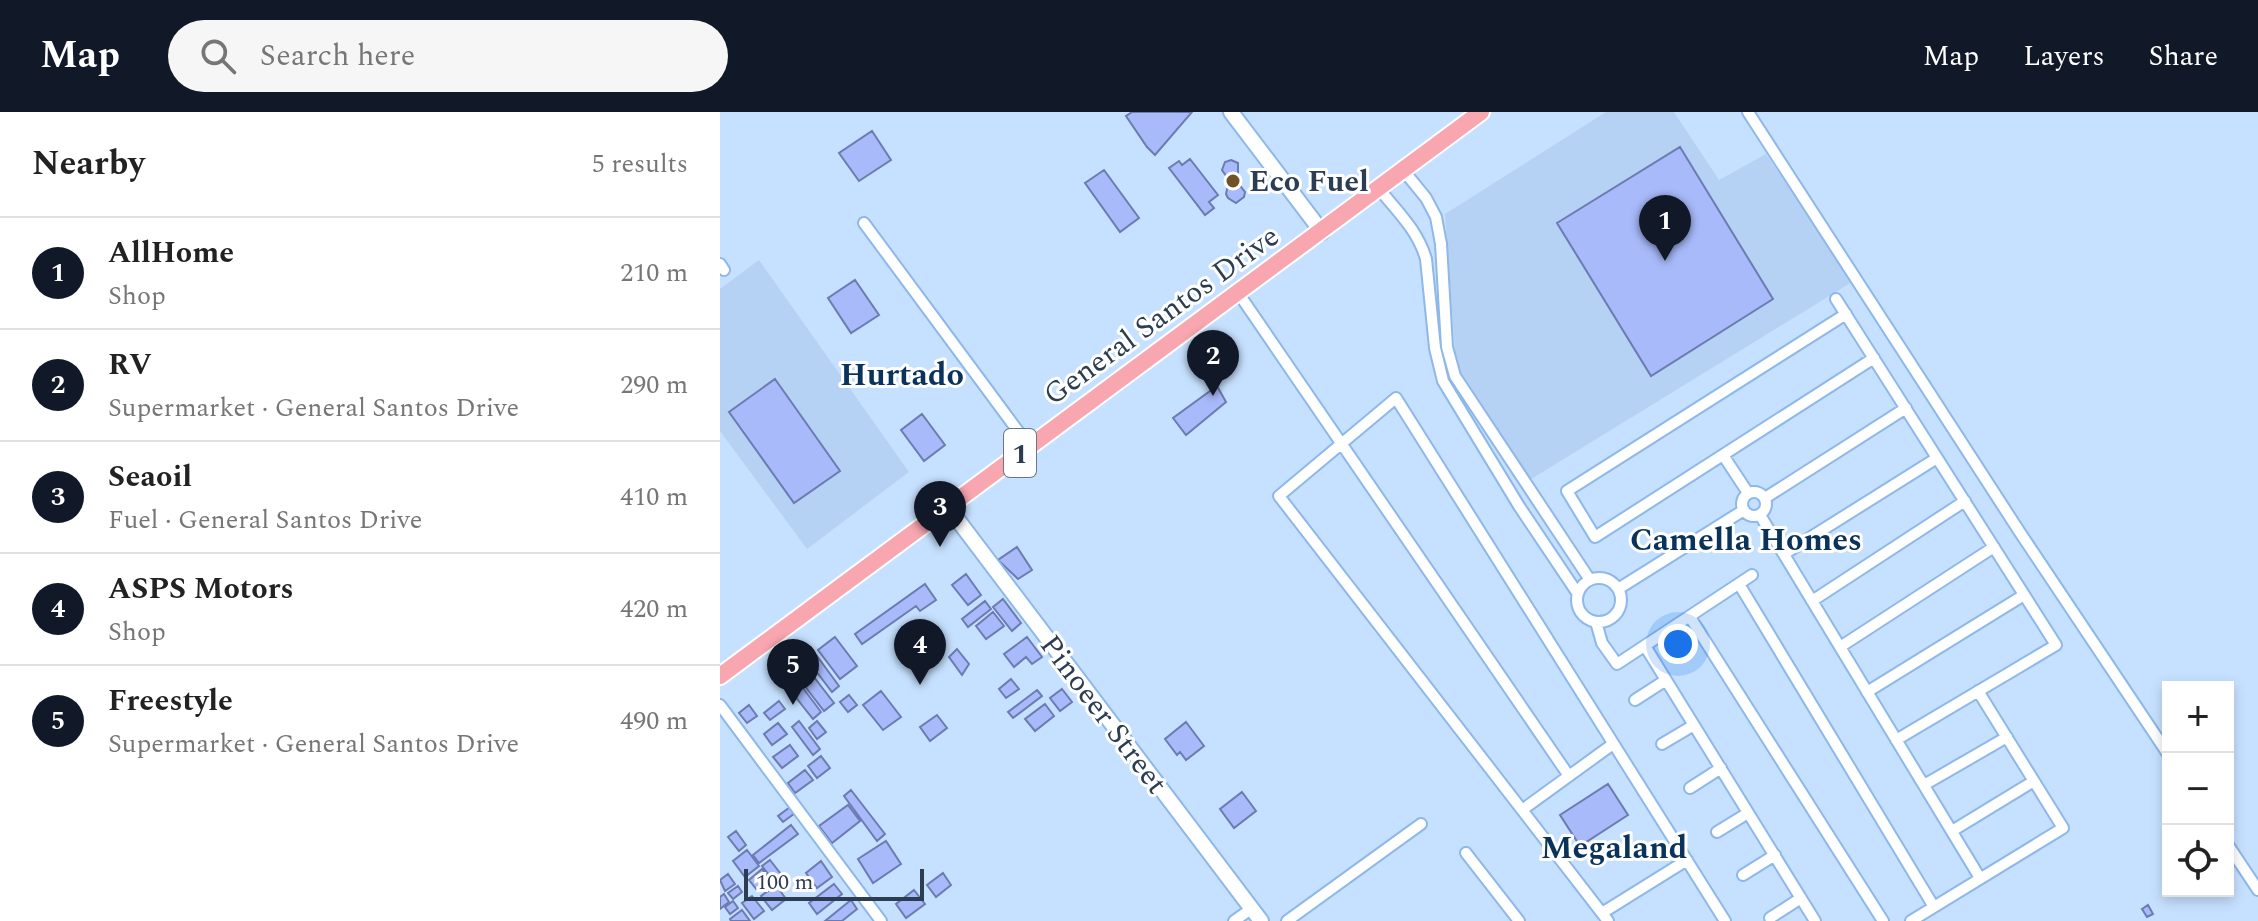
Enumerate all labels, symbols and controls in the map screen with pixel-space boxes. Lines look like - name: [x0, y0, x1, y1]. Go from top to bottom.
- search box: [168, 20, 728, 92]
- text: Map: [40, 27, 120, 85]
- text: Search here: [260, 33, 415, 79]
- icon: search: [196, 34, 240, 78]
- text: Map: [1923, 35, 1979, 78]
- text: Layers: [2023, 35, 2105, 78]
- text: Share: [2149, 35, 2218, 78]
- text: Nearby: [32, 138, 145, 190]
- text: 5 results: [592, 144, 688, 184]
- place label: Eco Fuel: [1249, 159, 1369, 205]
- marker: Eco Fuel: [1224, 172, 1242, 190]
- pin: 1: [1639, 195, 1691, 261]
- street label: General Santos Drive: [1034, 214, 1289, 417]
- text: AllHome: [108, 230, 234, 276]
- text: 1: [51, 253, 65, 293]
- text: 210 m: [620, 253, 688, 293]
- text: Shop: [108, 276, 166, 316]
- pin: 2: [1187, 330, 1239, 396]
- text: RV: [108, 342, 152, 388]
- district label: Hurtado: [840, 351, 964, 400]
- text: 2: [51, 365, 65, 405]
- text: 290 m: [620, 365, 688, 405]
- text: Supermarket · General Santos Drive: [108, 388, 519, 428]
- road number: 1: [1004, 429, 1036, 477]
- text: Seaoil: [108, 454, 192, 500]
- text: 3: [51, 477, 65, 517]
- text: 410 m: [620, 477, 688, 517]
- pin: 3: [914, 481, 966, 547]
- text: Fuel · General Santos Drive: [108, 500, 422, 540]
- district label: Camella Homes: [1630, 516, 1862, 565]
- text: ASPS Motors: [108, 566, 294, 612]
- text: 4: [51, 589, 65, 629]
- text: 420 m: [620, 589, 688, 629]
- text: Shop: [108, 612, 166, 652]
- pin: 4: [894, 619, 946, 685]
- your location: [1658, 624, 1698, 664]
- street label: Pinoeer Street: [1028, 625, 1179, 804]
- pin: 5: [767, 639, 819, 705]
- text: Freestyle: [108, 678, 233, 724]
- map controls: [2162, 681, 2234, 897]
- button: +: [2162, 681, 2234, 753]
- text: 5: [51, 701, 65, 741]
- text: 490 m: [620, 701, 688, 741]
- text: Supermarket · General Santos Drive: [108, 724, 519, 764]
- button: −: [2162, 753, 2234, 825]
- district label: Megaland: [1541, 824, 1687, 873]
- button: locate: [2162, 825, 2234, 897]
- scale bar: [744, 865, 924, 901]
- text: 100 m: [756, 866, 813, 899]

